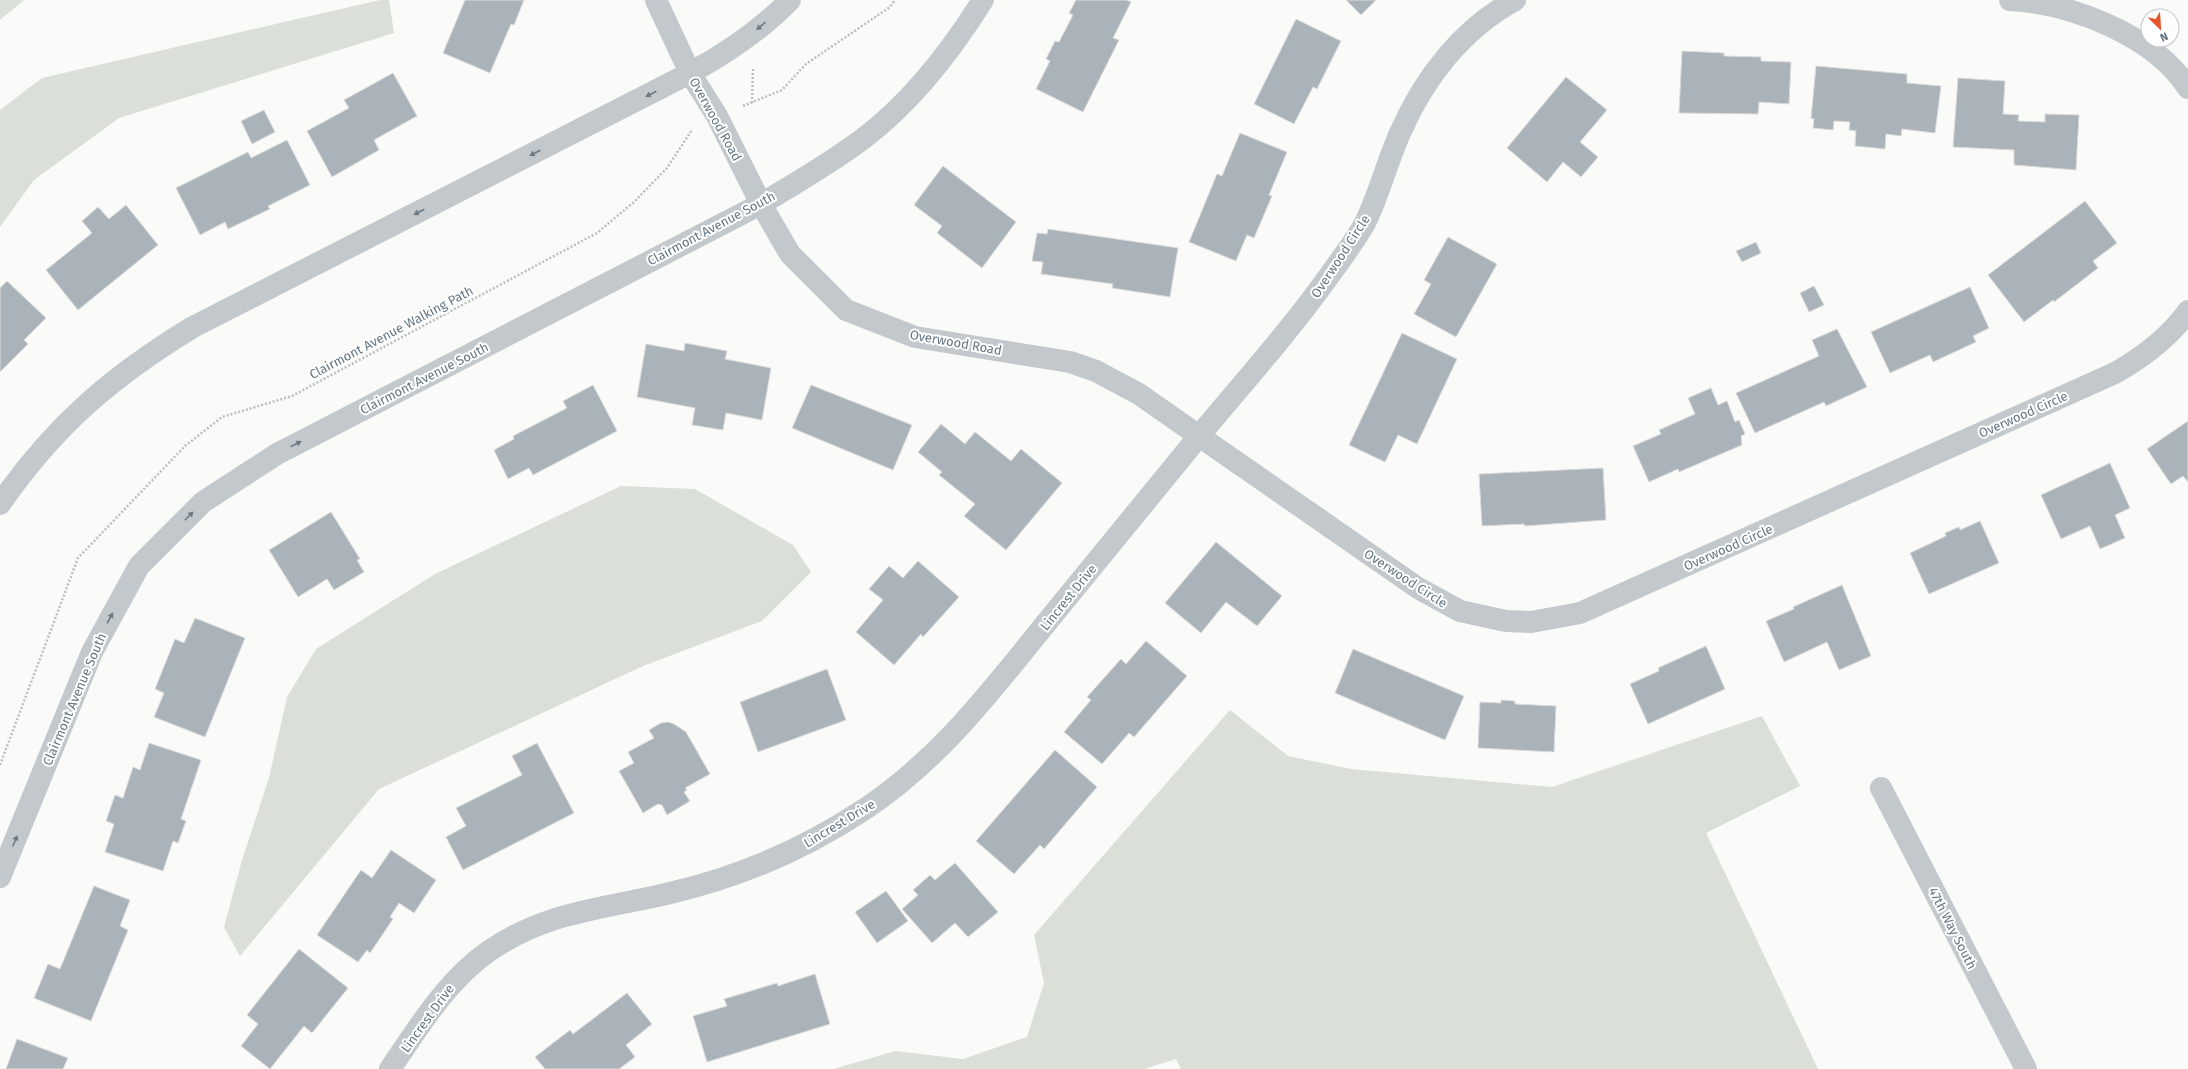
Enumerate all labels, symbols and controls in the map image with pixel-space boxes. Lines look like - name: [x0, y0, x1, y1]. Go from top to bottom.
- north arrow: [2140, 8, 2180, 48]
- one-way arrow: [756, 22, 767, 31]
- text: N: [2158, 29, 2170, 44]
- street label: Overwood Road: [686, 75, 745, 164]
- one-way arrow: [645, 90, 656, 97]
- one-way arrow: [529, 149, 541, 156]
- street label: Clairmont Avenue South: [645, 188, 778, 268]
- one-way arrow: [413, 208, 425, 215]
- street label: Overwood Circle: [1308, 212, 1373, 301]
- street label: Clairmont Avenue Walking Path: [307, 283, 476, 382]
- street label: Overwood Road: [909, 327, 1003, 358]
- street label: Clairmont Avenue South: [357, 339, 491, 417]
- street label: Overwood Circle: [1976, 388, 2070, 441]
- one-way arrow: [290, 441, 301, 447]
- one-way arrow: [184, 512, 193, 521]
- street label: Overwood Circle: [1681, 521, 1775, 574]
- street label: Overwood Circle: [1361, 546, 1450, 611]
- street label: Lincrest Drive: [1037, 561, 1100, 633]
- one-way arrow: [107, 613, 113, 624]
- street label: Clairmont Avenue South: [40, 631, 109, 768]
- street label: Lincrest Drive: [801, 796, 878, 851]
- one-way arrow: [12, 834, 18, 846]
- street label: 47th Way South: [1925, 885, 1980, 972]
- street label: Lincrest Drive: [398, 981, 457, 1055]

